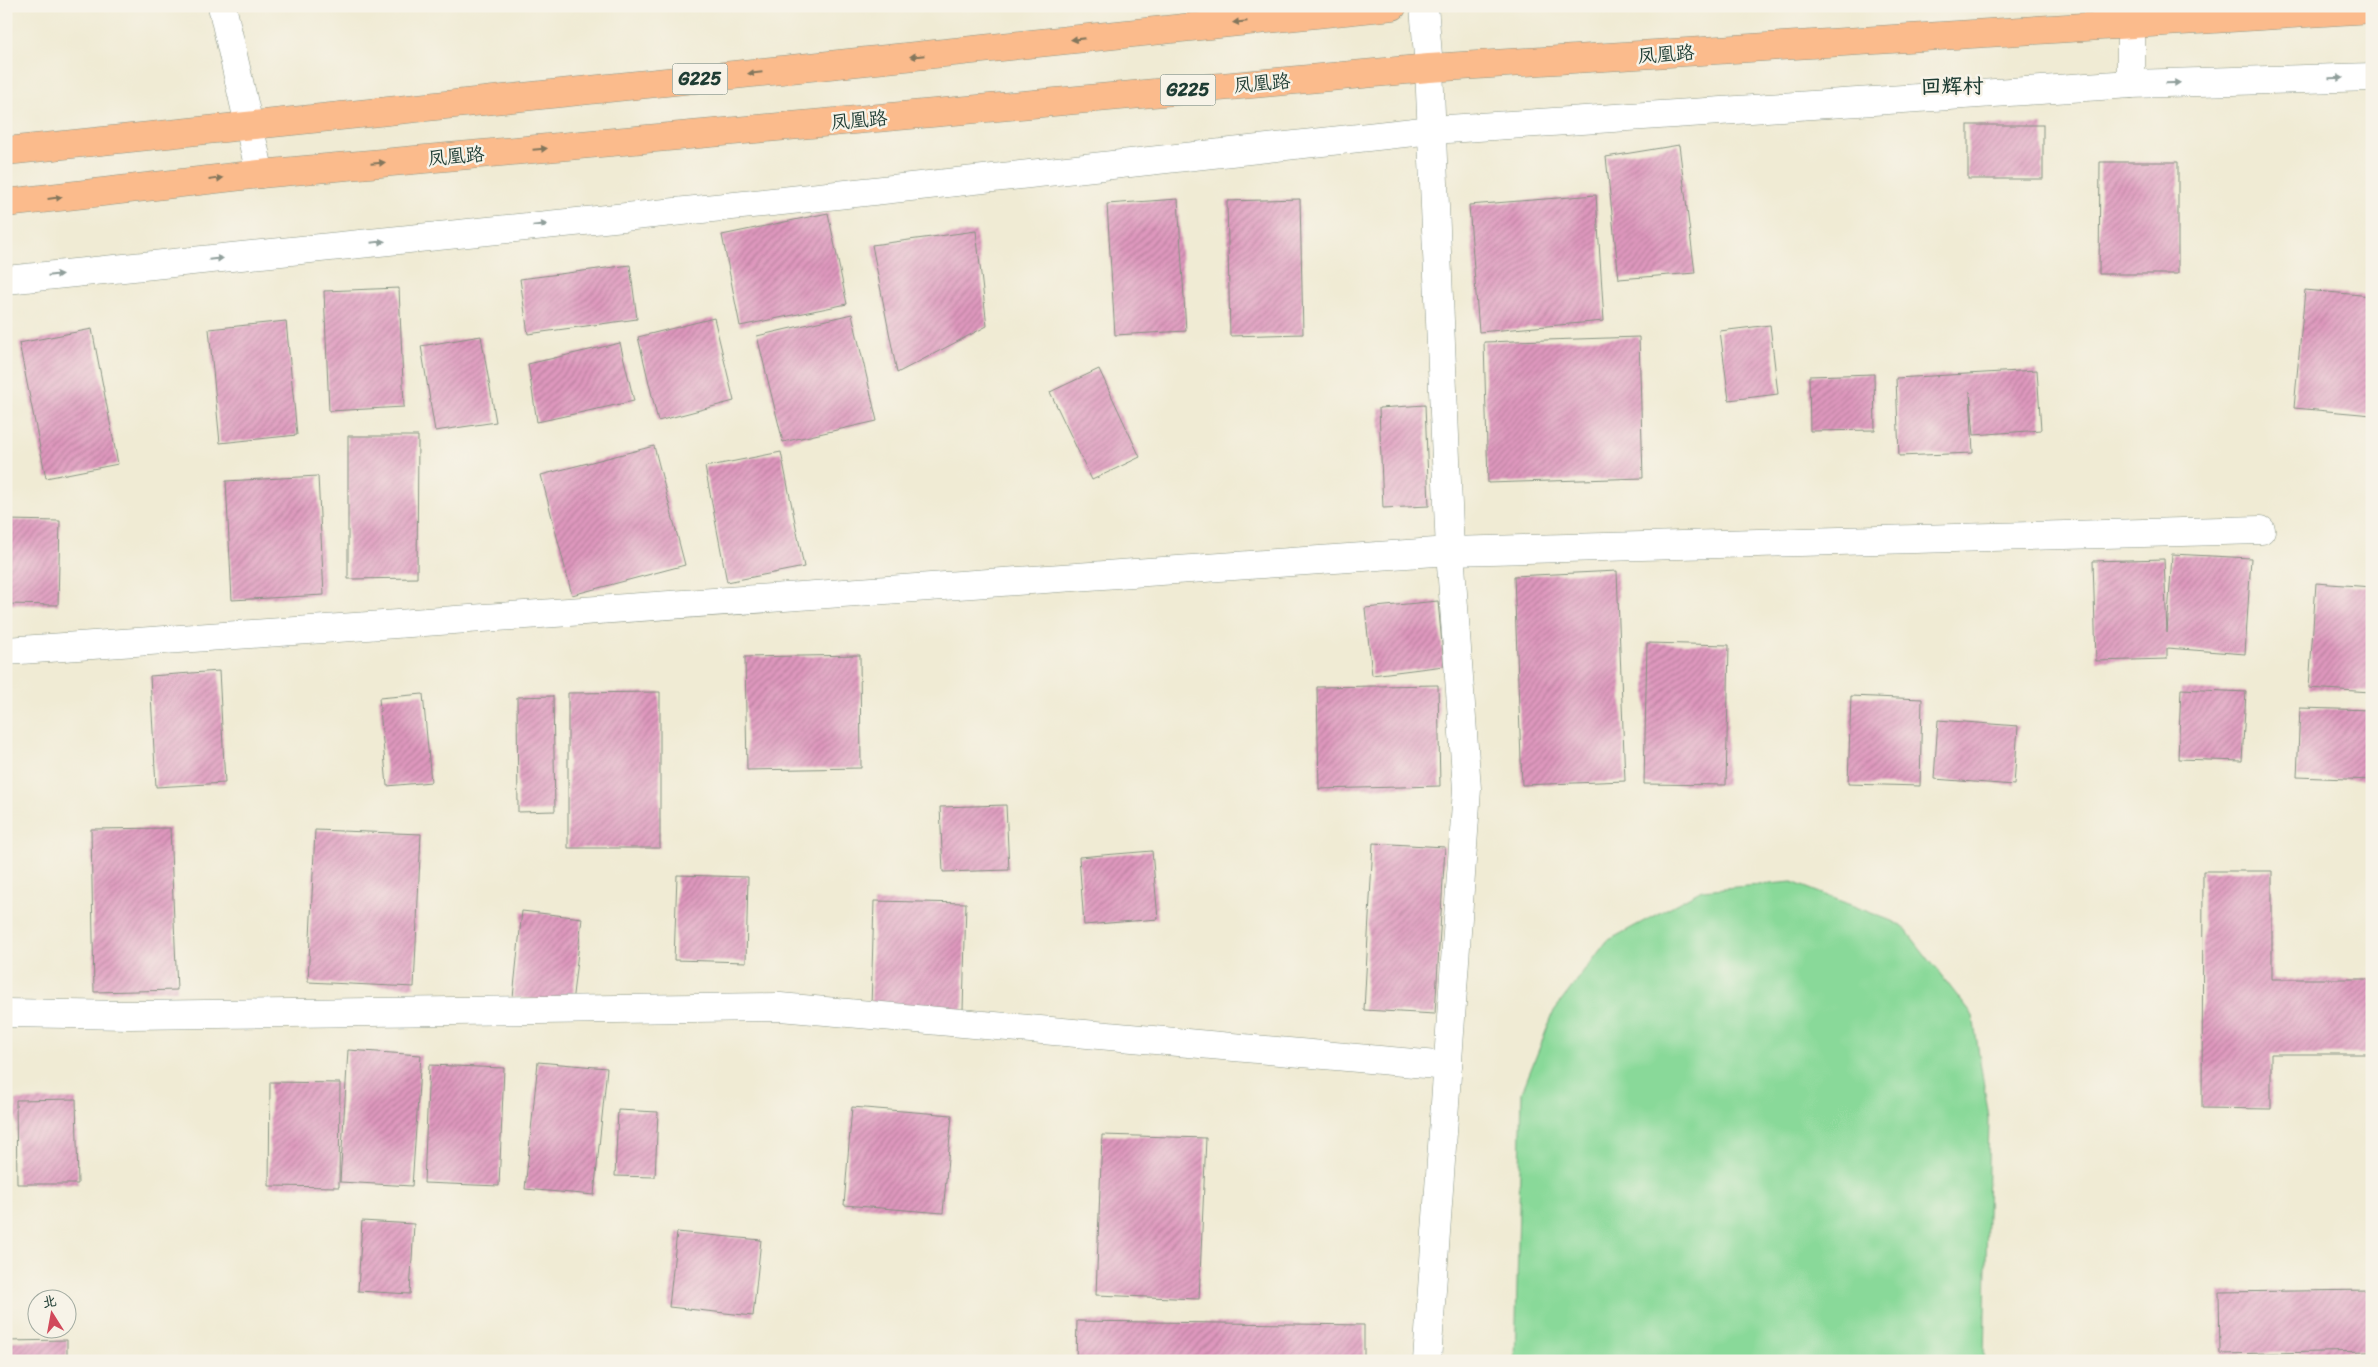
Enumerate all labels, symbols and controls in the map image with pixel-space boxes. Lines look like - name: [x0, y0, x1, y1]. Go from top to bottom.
- one-way arrow: [1232, 18, 1248, 26]
- one-way arrow: [1070, 35, 1086, 43]
- street label: 凤凰路: [1636, 36, 1696, 72]
- one-way arrow: [908, 52, 924, 60]
- road number: G225: [672, 64, 728, 95]
- street label: 凤凰路: [1232, 64, 1292, 102]
- district label: 回辉村: [1921, 67, 1984, 105]
- one-way arrow: [747, 69, 763, 77]
- road number: G225: [1160, 74, 1216, 106]
- one-way arrow: [2328, 74, 2344, 82]
- one-way arrow: [2166, 78, 2182, 86]
- street label: 凤凰路: [829, 101, 889, 139]
- street label: 凤凰路: [426, 137, 486, 175]
- one-way arrow: [532, 144, 548, 152]
- one-way arrow: [370, 159, 386, 167]
- one-way arrow: [208, 175, 224, 183]
- one-way arrow: [47, 194, 63, 202]
- one-way arrow: [532, 221, 548, 229]
- one-way arrow: [370, 238, 386, 246]
- one-way arrow: [209, 255, 225, 263]
- one-way arrow: [47, 271, 63, 279]
- text: 北: [40, 1288, 59, 1315]
- north arrow: [28, 1290, 78, 1340]

